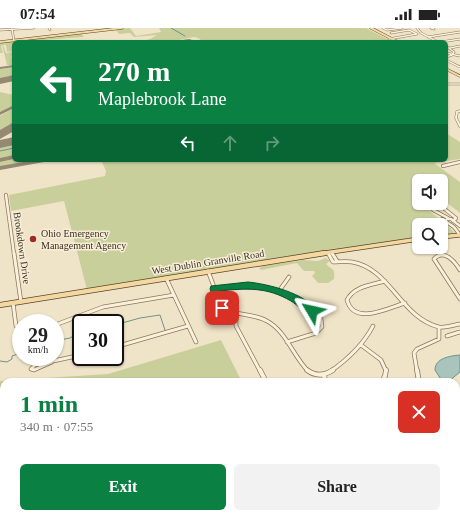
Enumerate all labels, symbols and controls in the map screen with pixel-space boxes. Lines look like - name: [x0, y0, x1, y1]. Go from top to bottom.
- text: 07:54: [20, 6, 55, 22]
- icon: left: [32, 56, 84, 108]
- text: 270 m: [98, 56, 170, 87]
- text: Maplebrook Lane: [98, 89, 226, 109]
- icon: left: [177, 132, 199, 154]
- icon: ahead: [219, 132, 241, 154]
- icon: right: [261, 132, 283, 154]
- map controls: [412, 174, 448, 254]
- button: sound: [412, 174, 448, 210]
- street label: Brookdown Drive: [12, 211, 33, 285]
- button: search: [412, 218, 448, 254]
- place label: Ohio Emergency Management Agency: [41, 228, 126, 251]
- marker: Ohio Emergency Management Agency: [28, 234, 38, 244]
- street label: West Dublin Granville Road: [151, 248, 265, 276]
- position arrow: [291, 290, 333, 332]
- pin: [205, 291, 239, 325]
- icon: arrive: [211, 297, 233, 319]
- speed limit sign: 30: [72, 314, 124, 366]
- text: 29: [28, 324, 48, 346]
- text: km/h: [28, 344, 48, 355]
- text: 1 min: [20, 391, 78, 417]
- button: close: [398, 391, 440, 433]
- text: 340 m · 07:55: [20, 419, 93, 434]
- button: Exit: [20, 464, 226, 510]
- button: Share: [234, 464, 440, 510]

